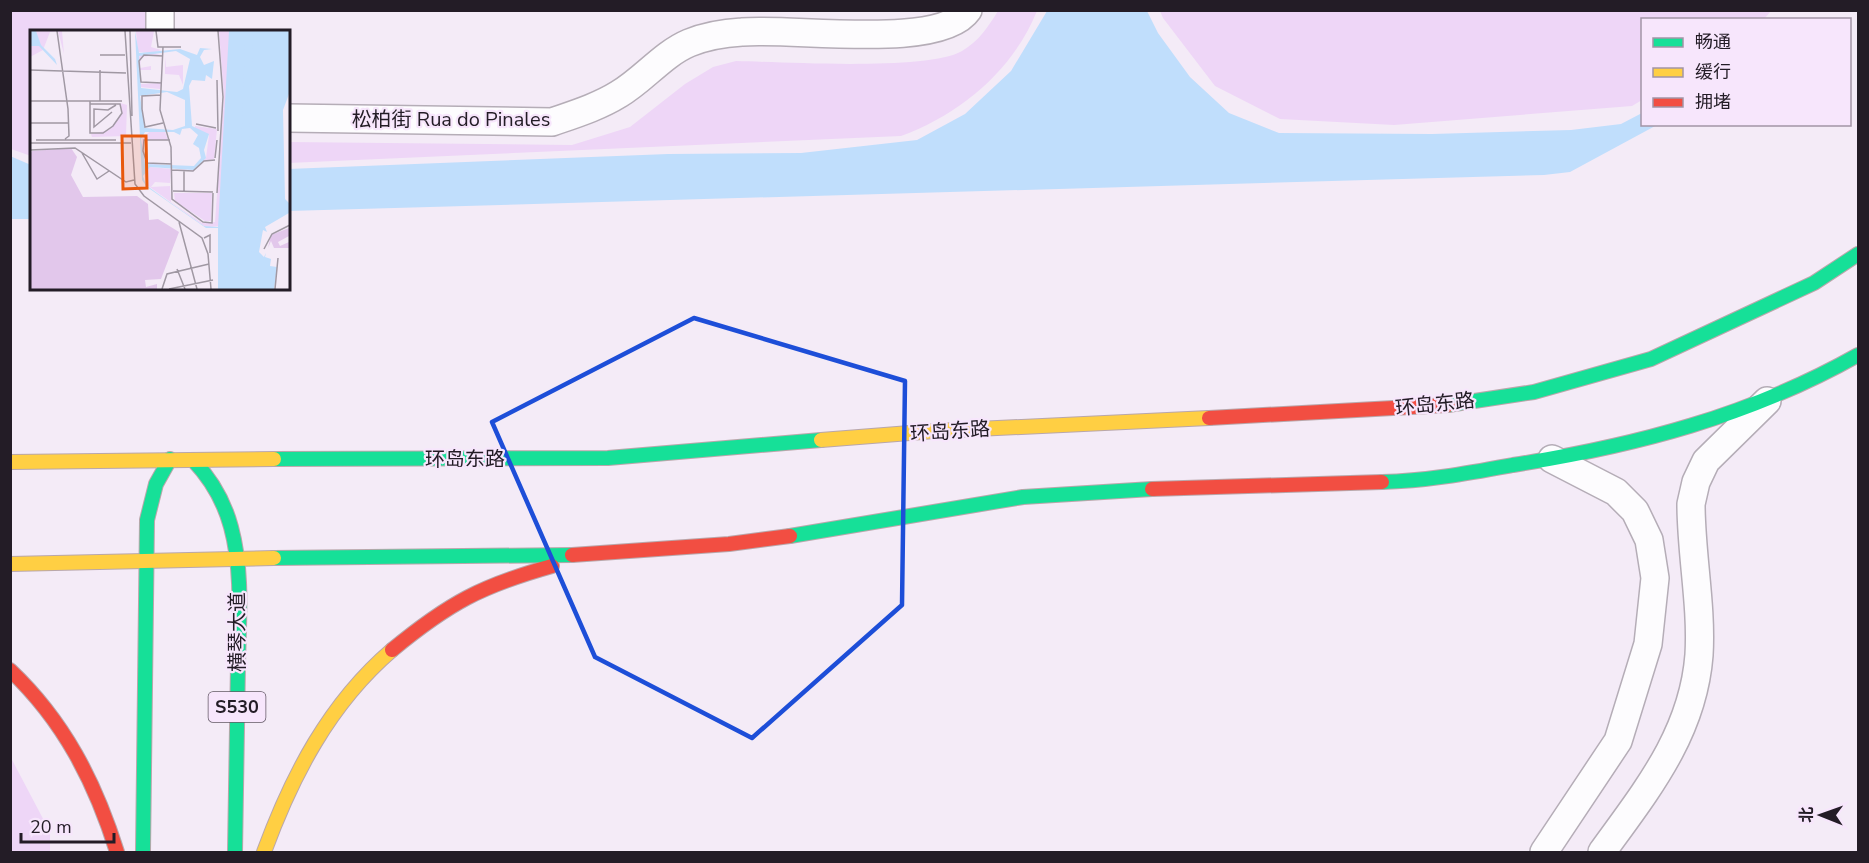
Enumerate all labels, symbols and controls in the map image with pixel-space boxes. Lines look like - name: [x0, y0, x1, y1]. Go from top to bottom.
- legend: [1641, 18, 1851, 126]
- inset map: [30, 30, 290, 290]
- text: 畅通: [1695, 30, 1731, 54]
- text: 缓行: [1695, 60, 1731, 84]
- text: 拥堵: [1695, 90, 1731, 114]
- street label: 松柏街 Rua do Pinales: [352, 106, 550, 133]
- street label: 环岛东路: [1394, 387, 1476, 422]
- street label: 环岛东路: [909, 415, 991, 448]
- street label: 环岛东路: [425, 446, 505, 473]
- street label: 横琴大道: [224, 592, 251, 672]
- road number: S530: [208, 692, 266, 722]
- north arrow: [1791, 785, 1851, 845]
- scale bar: [21, 806, 114, 844]
- text: 北: [1796, 807, 1818, 823]
- text: 20 m: [30, 815, 72, 839]

